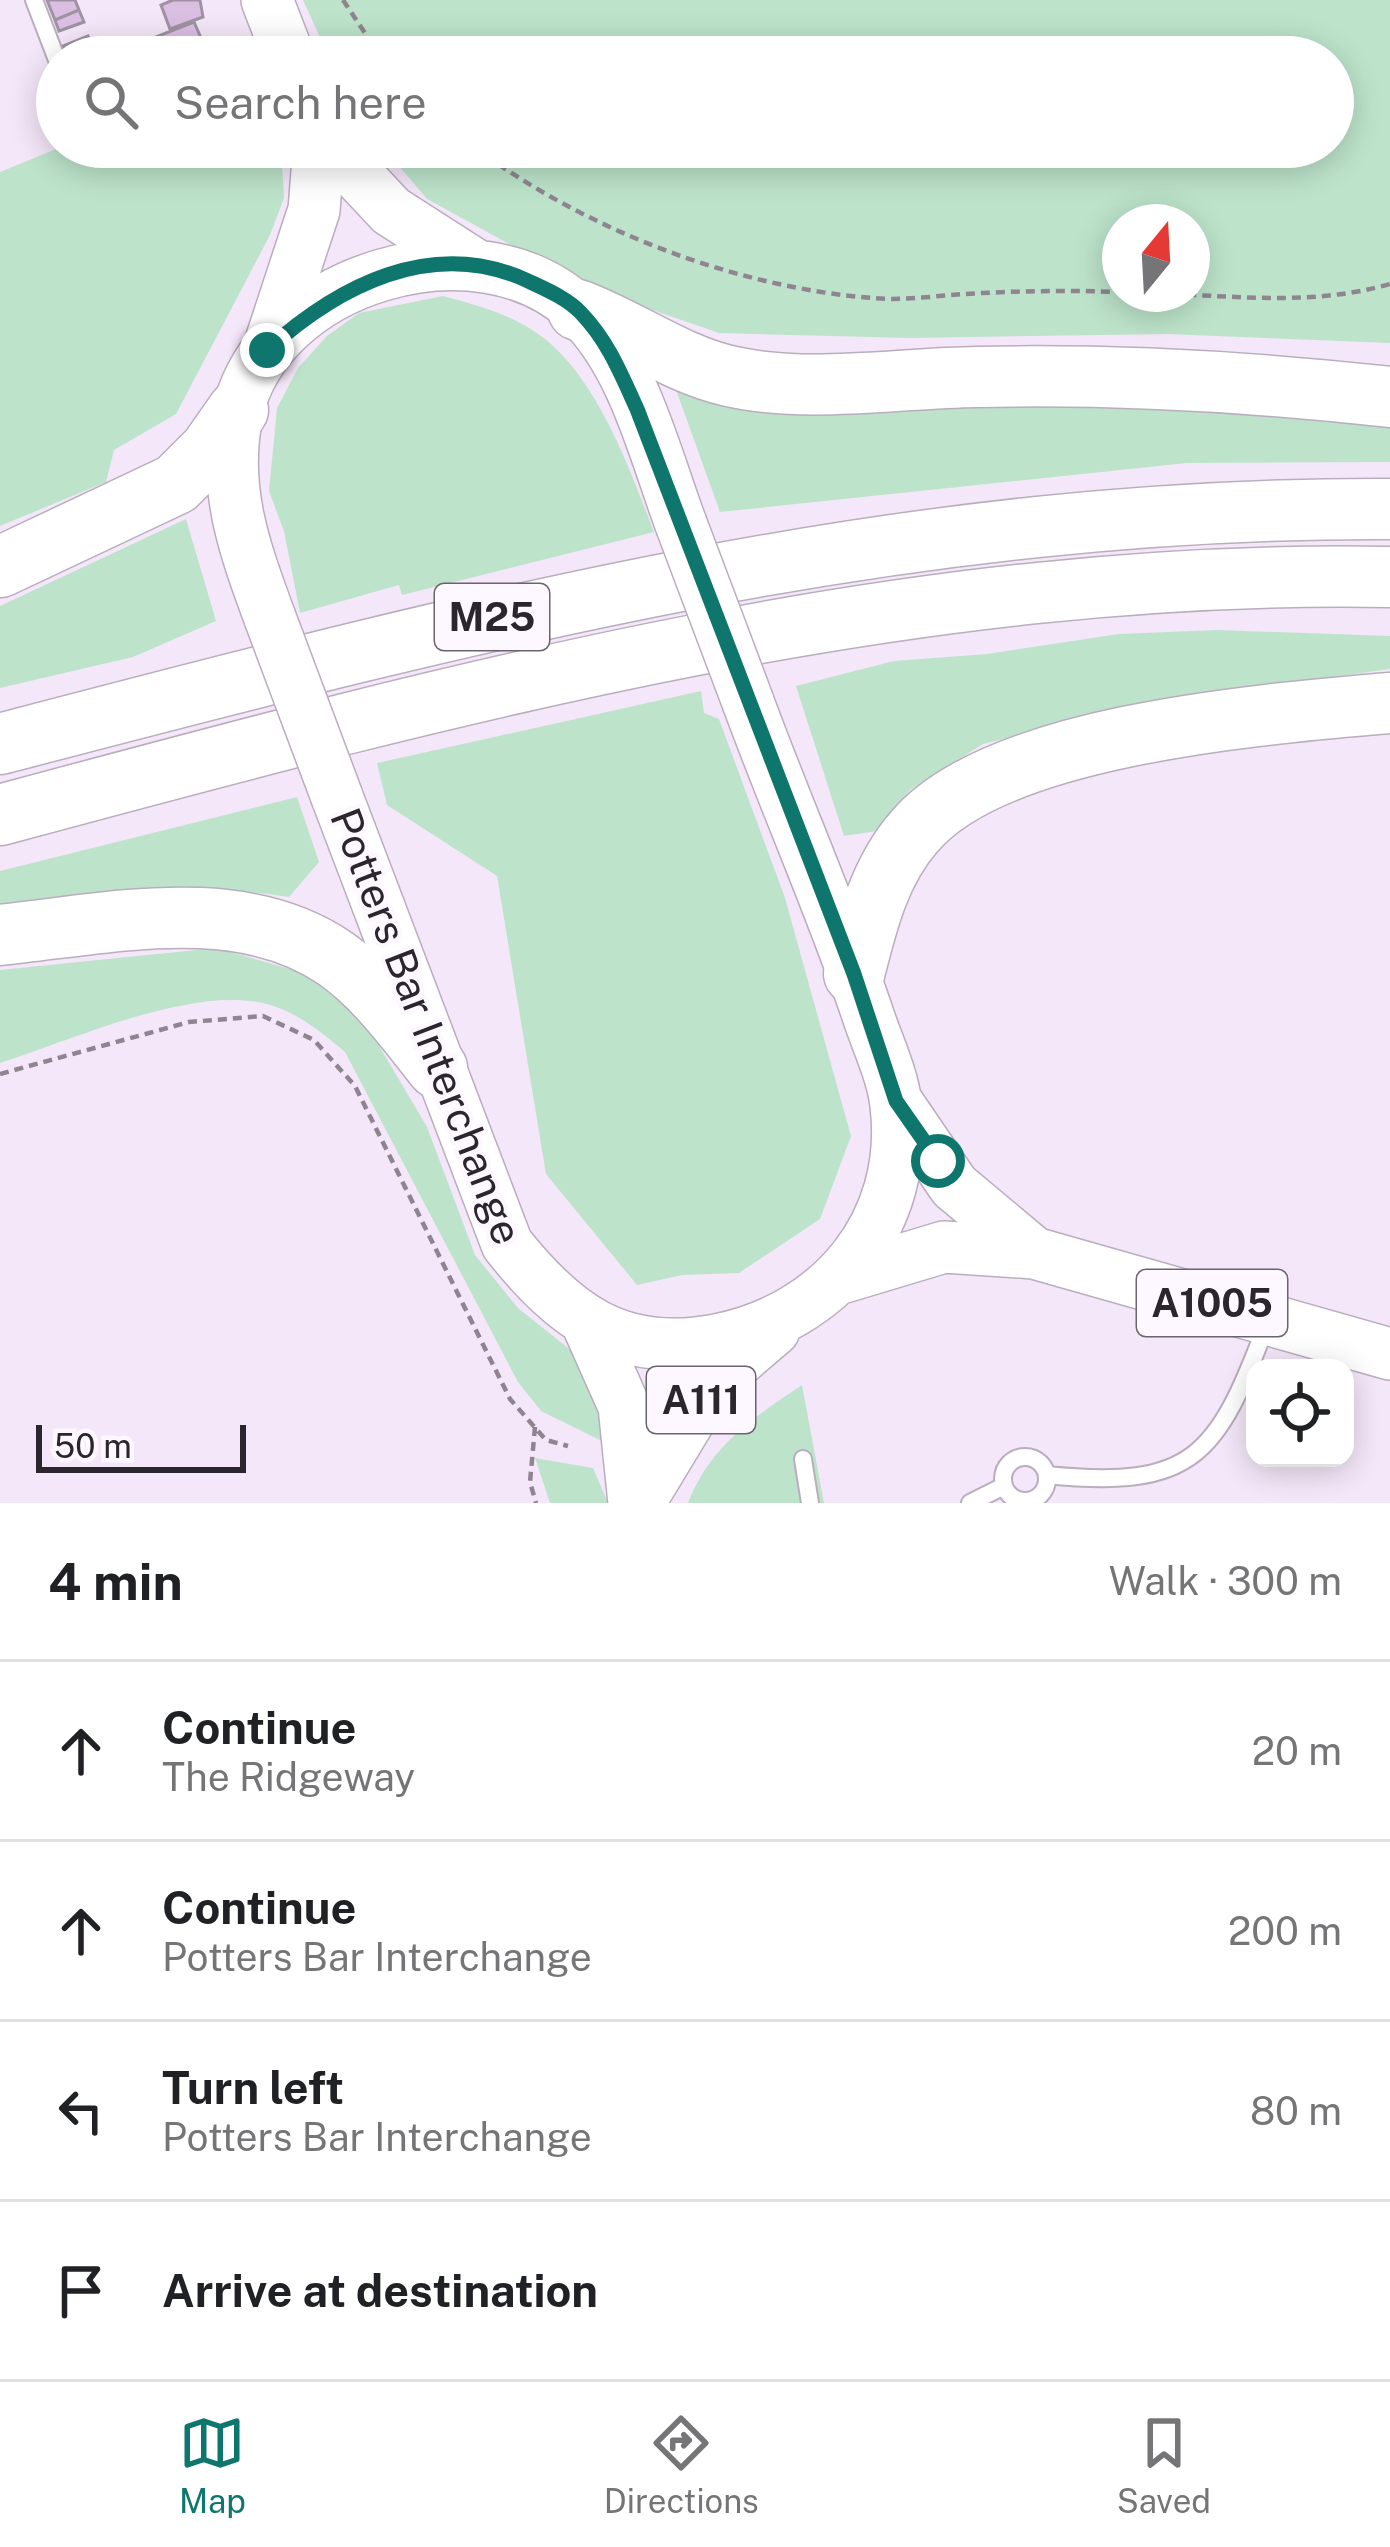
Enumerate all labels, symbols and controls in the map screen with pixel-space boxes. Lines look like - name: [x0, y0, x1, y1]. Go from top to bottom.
- search box: [36, 36, 1354, 168]
- icon: search: [78, 69, 144, 135]
- text: Search here: [174, 76, 427, 129]
- north arrow: [1102, 204, 1210, 312]
- route end: [240, 323, 294, 377]
- road number: M25: [435, 584, 549, 650]
- street label: Potters Bar Interchange: [321, 801, 533, 1251]
- route start: [911, 1134, 965, 1188]
- road number: A1005: [1137, 1270, 1287, 1336]
- map controls: [1246, 1359, 1354, 1467]
- button: locate: [1246, 1359, 1354, 1467]
- road number: A111: [647, 1367, 755, 1433]
- scale bar: [36, 1419, 246, 1472]
- text: 50 m: [54, 1427, 132, 1465]
- text: 4 min: [48, 1552, 183, 1611]
- text: Walk · 300 m: [1109, 1558, 1342, 1604]
- text: Continue: [162, 1701, 356, 1754]
- icon: ahead: [48, 1718, 114, 1784]
- text: 20 m: [1252, 1728, 1342, 1774]
- text: The Ridgeway: [162, 1754, 415, 1800]
- text: Continue: [162, 1881, 356, 1934]
- icon: ahead: [48, 1898, 114, 1964]
- text: 200 m: [1228, 1908, 1342, 1954]
- text: Potters Bar Interchange: [162, 1934, 592, 1980]
- text: Turn left: [162, 2061, 344, 2114]
- icon: left: [48, 2078, 114, 2144]
- text: 80 m: [1250, 2088, 1342, 2134]
- text: Potters Bar Interchange: [162, 2114, 592, 2160]
- icon: arrive: [48, 2258, 114, 2324]
- text: Arrive at destination: [162, 2264, 598, 2317]
- tab: Map: [179, 2410, 246, 2520]
- tab: Directions: [604, 2410, 759, 2520]
- tab: Saved: [1117, 2410, 1211, 2520]

